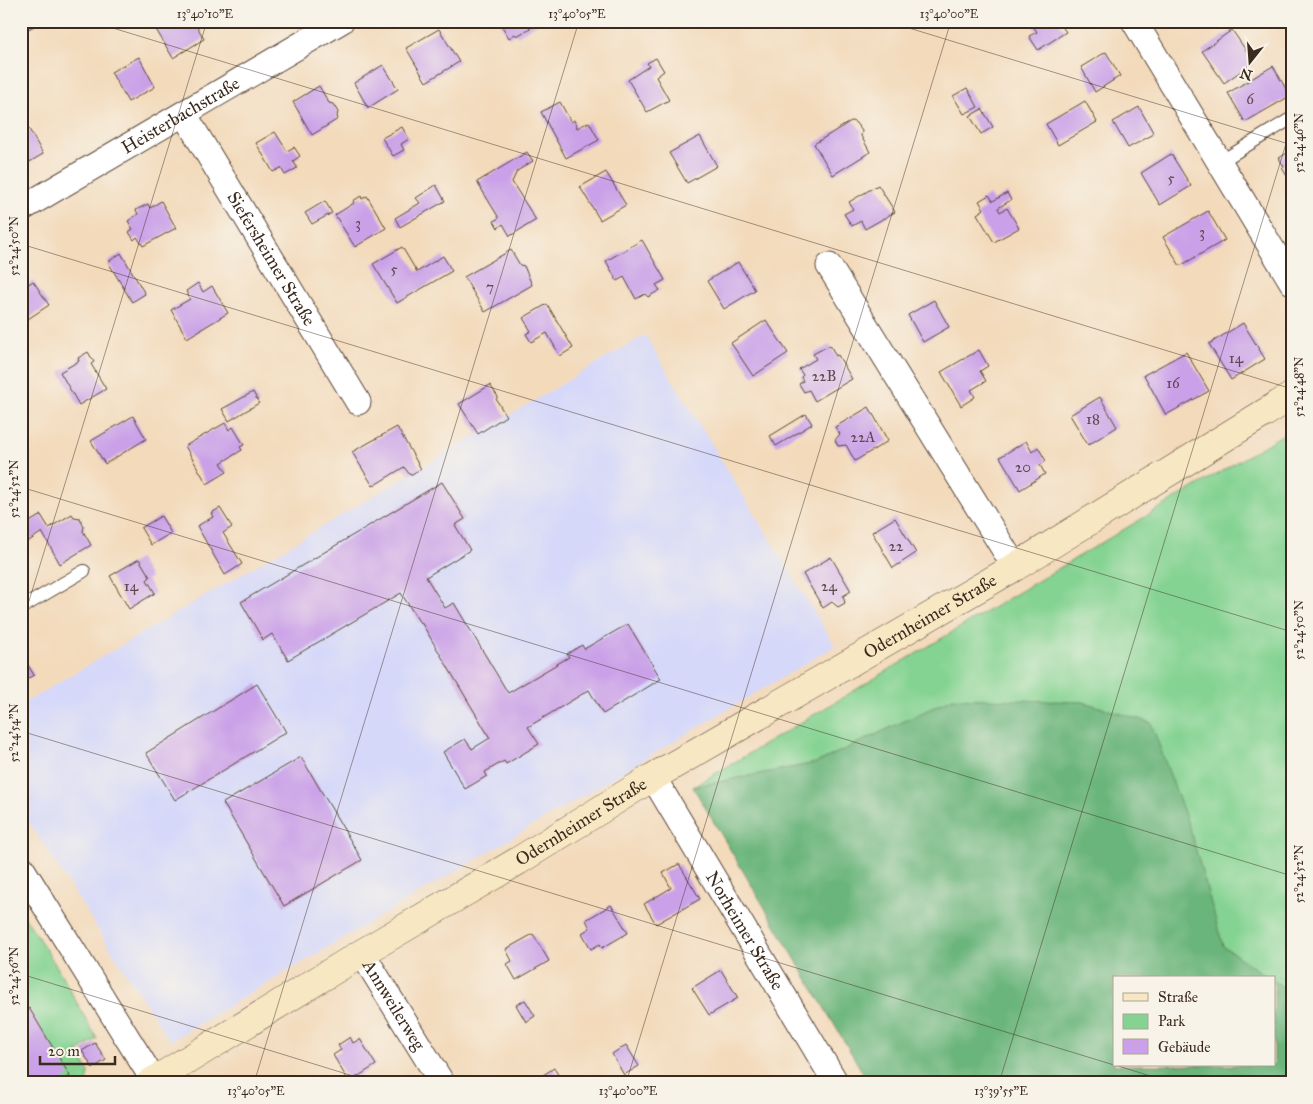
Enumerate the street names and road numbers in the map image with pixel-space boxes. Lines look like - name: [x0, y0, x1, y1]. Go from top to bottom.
- street label: Heisterbachstraße: [118, 72, 243, 158]
- street label: Siefersheimer Straße: [222, 187, 320, 330]
- street label: Odernheimer Straße: [859, 569, 1001, 664]
- street label: Odernheimer Straße: [511, 773, 651, 871]
- street label: Norheimer Straße: [701, 867, 789, 994]
- street label: Annweilerweg: [357, 955, 430, 1055]

